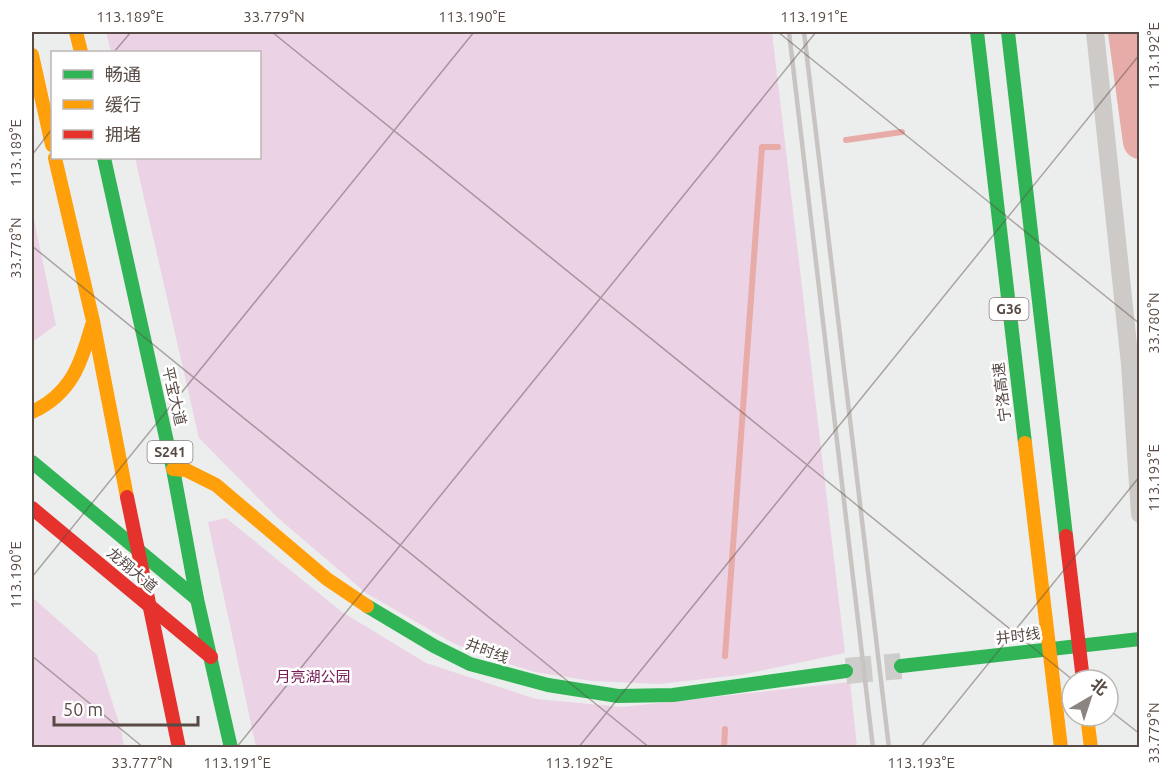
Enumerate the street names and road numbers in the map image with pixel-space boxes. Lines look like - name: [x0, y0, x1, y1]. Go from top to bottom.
- road number: G36: [990, 298, 1028, 320]
- street label: 宁洛高速: [989, 361, 1014, 423]
- street label: 平宝大道: [159, 365, 190, 427]
- road number: S241: [148, 441, 192, 463]
- street label: 龙翔大道: [104, 544, 161, 595]
- street label: 井时线: [995, 624, 1041, 647]
- street label: 井时线: [463, 635, 511, 666]

